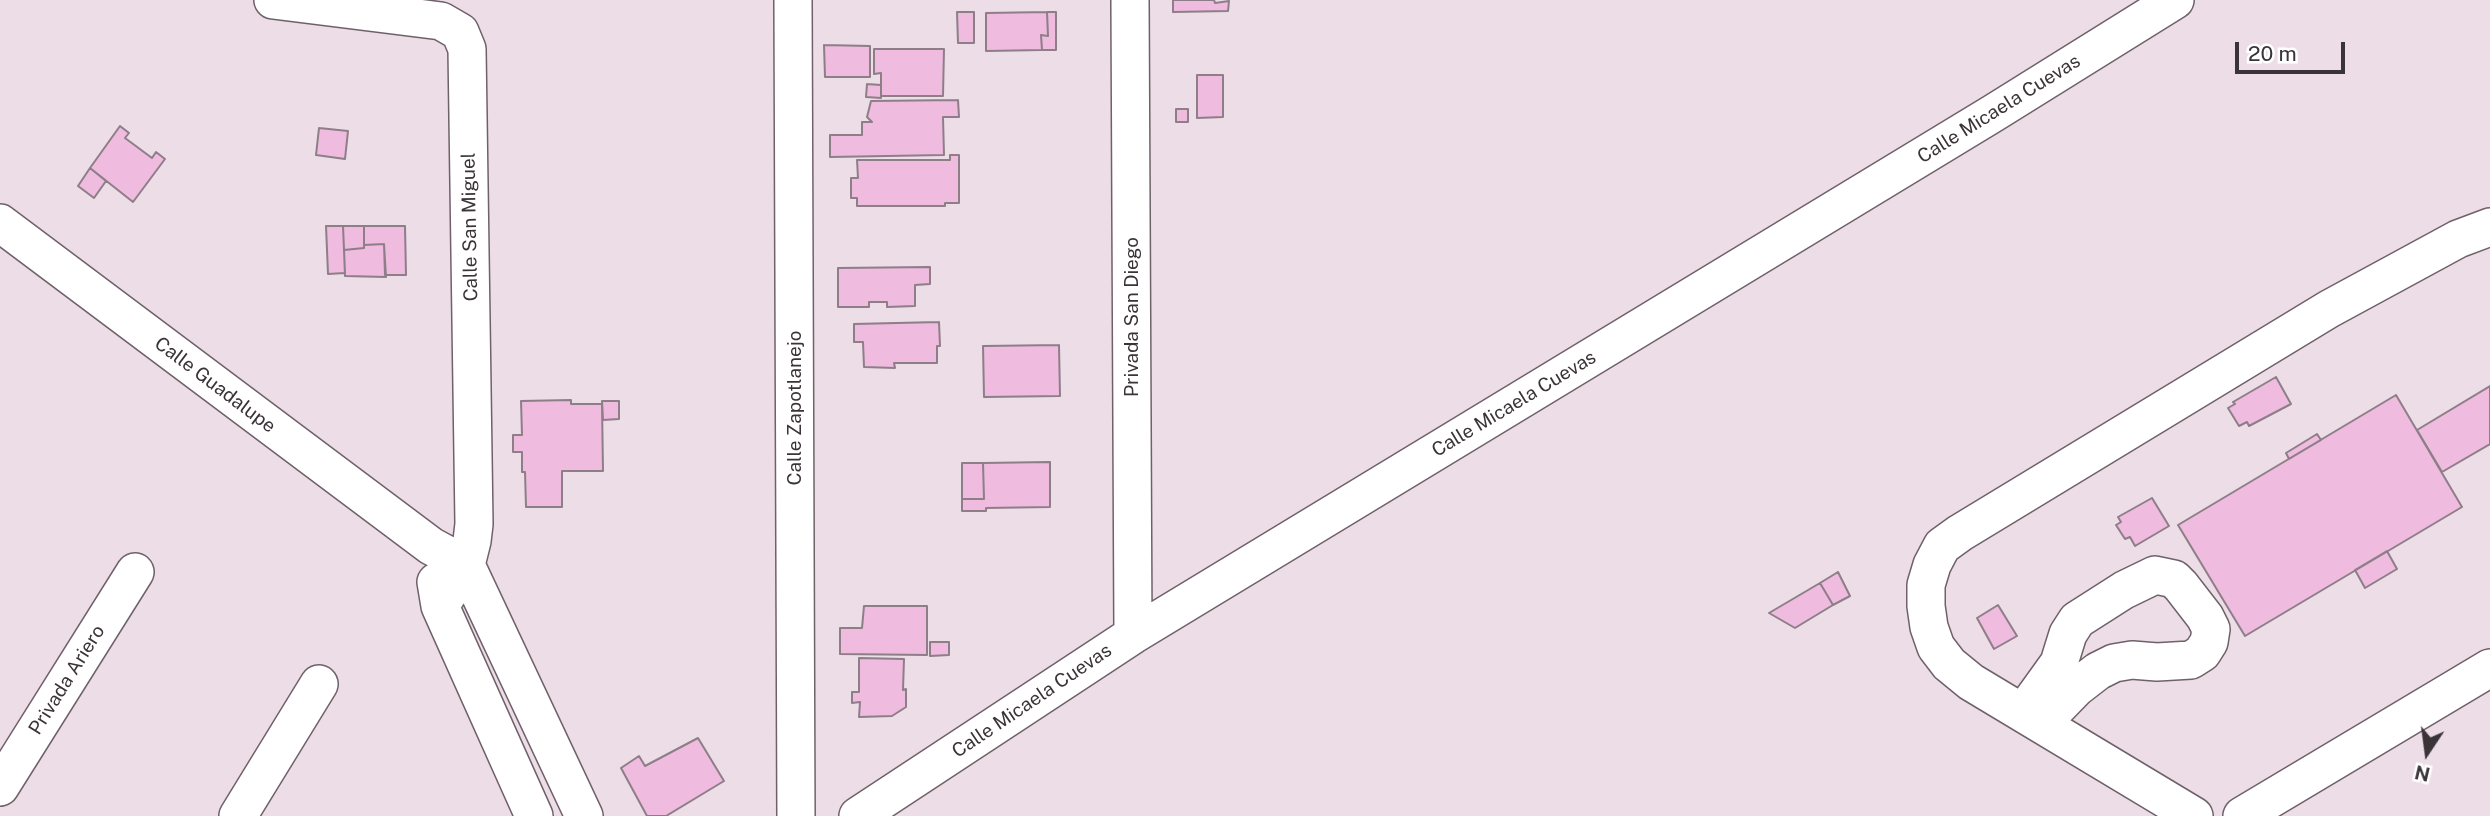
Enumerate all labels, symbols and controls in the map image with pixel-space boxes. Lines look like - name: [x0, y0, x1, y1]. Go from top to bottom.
- scale bar: [2238, 28, 2348, 72]
- text: 20 m: [2248, 41, 2297, 66]
- street label: Calle Micaela Cuevas: [1913, 50, 2085, 168]
- street label: Calle San Miguel: [457, 152, 483, 302]
- street label: Privada San Diego: [1121, 237, 1143, 397]
- street label: Calle Zapotlanejo: [784, 331, 806, 485]
- street label: Calle Guadalupe: [150, 332, 280, 438]
- street label: Calle Micaela Cuevas: [1428, 346, 1600, 462]
- street label: Privada Ariero: [24, 621, 110, 739]
- street label: Calle Micaela Cuevas: [948, 639, 1116, 763]
- north arrow: [2392, 718, 2462, 788]
- text: N: [2413, 761, 2432, 786]

